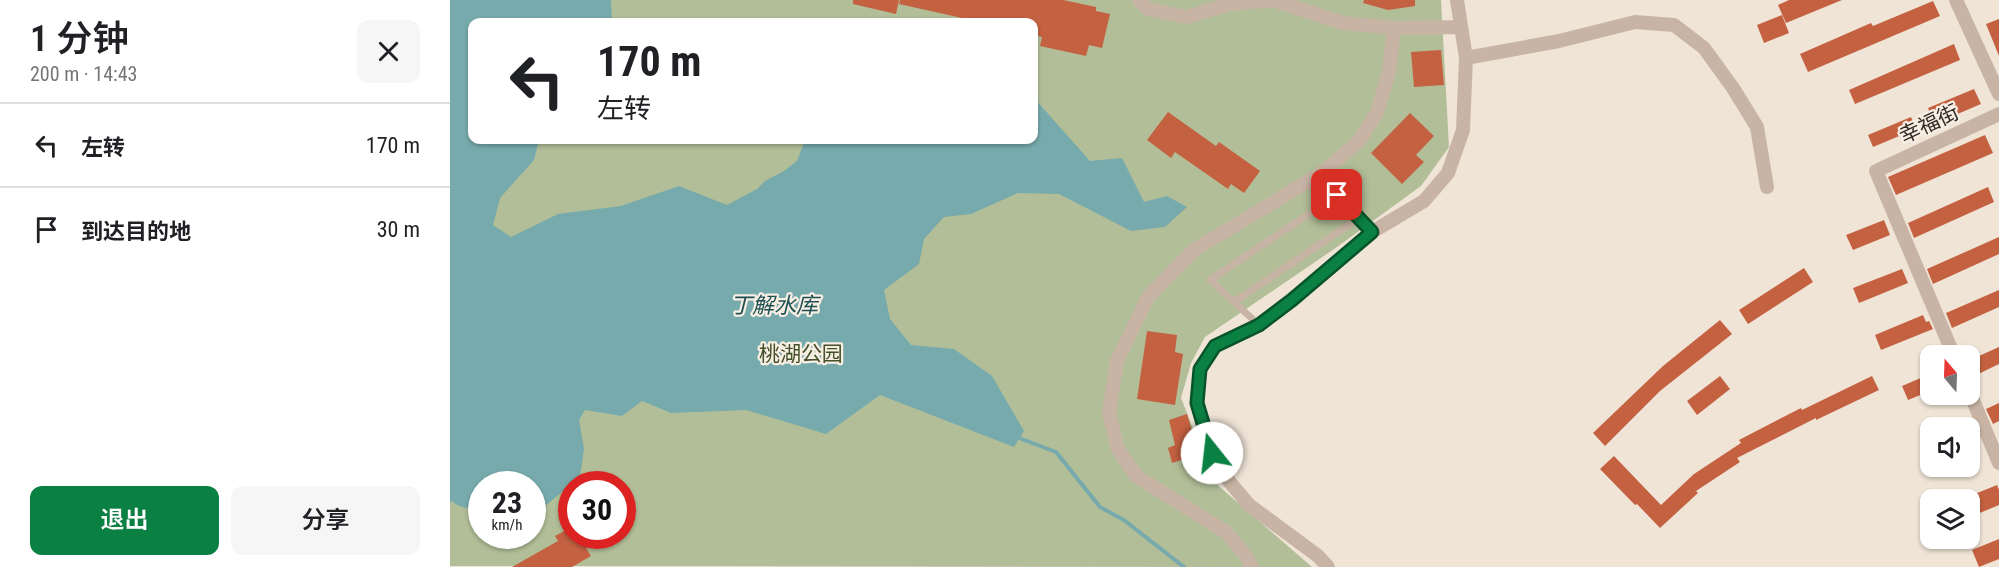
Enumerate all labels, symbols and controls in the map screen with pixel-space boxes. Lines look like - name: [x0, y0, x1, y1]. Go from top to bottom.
- text: 1 分钟: [30, 18, 128, 60]
- button: close: [357, 20, 420, 83]
- text: 170 m: [597, 37, 702, 86]
- icon: left: [498, 42, 576, 120]
- text: 200 m · 14:43: [30, 62, 137, 86]
- text: 左转: [597, 93, 651, 125]
- street label: 幸福街: [1895, 100, 1963, 148]
- icon: left: [30, 129, 63, 162]
- text: 170 m: [366, 133, 420, 158]
- text: 左转: [81, 135, 125, 160]
- pin: [1311, 169, 1362, 220]
- icon: arrive: [1320, 178, 1353, 211]
- icon: arrive: [30, 213, 63, 246]
- text: 30 m: [377, 217, 420, 242]
- text: 到达目的地: [81, 219, 191, 244]
- water label: 丁解水库: [730, 293, 822, 318]
- park label: 桃湖公园: [759, 342, 843, 366]
- north arrow: [1920, 345, 1980, 405]
- map controls: [1920, 345, 1980, 549]
- button: sound: [1920, 417, 1980, 477]
- position arrow: [1180, 421, 1244, 485]
- speed limit sign: 30: [558, 471, 636, 549]
- text: 23: [492, 485, 522, 520]
- button: 退出: [30, 486, 219, 555]
- button: 分享: [231, 486, 420, 555]
- button: layers: [1920, 489, 1980, 549]
- text: km/h: [492, 516, 522, 534]

